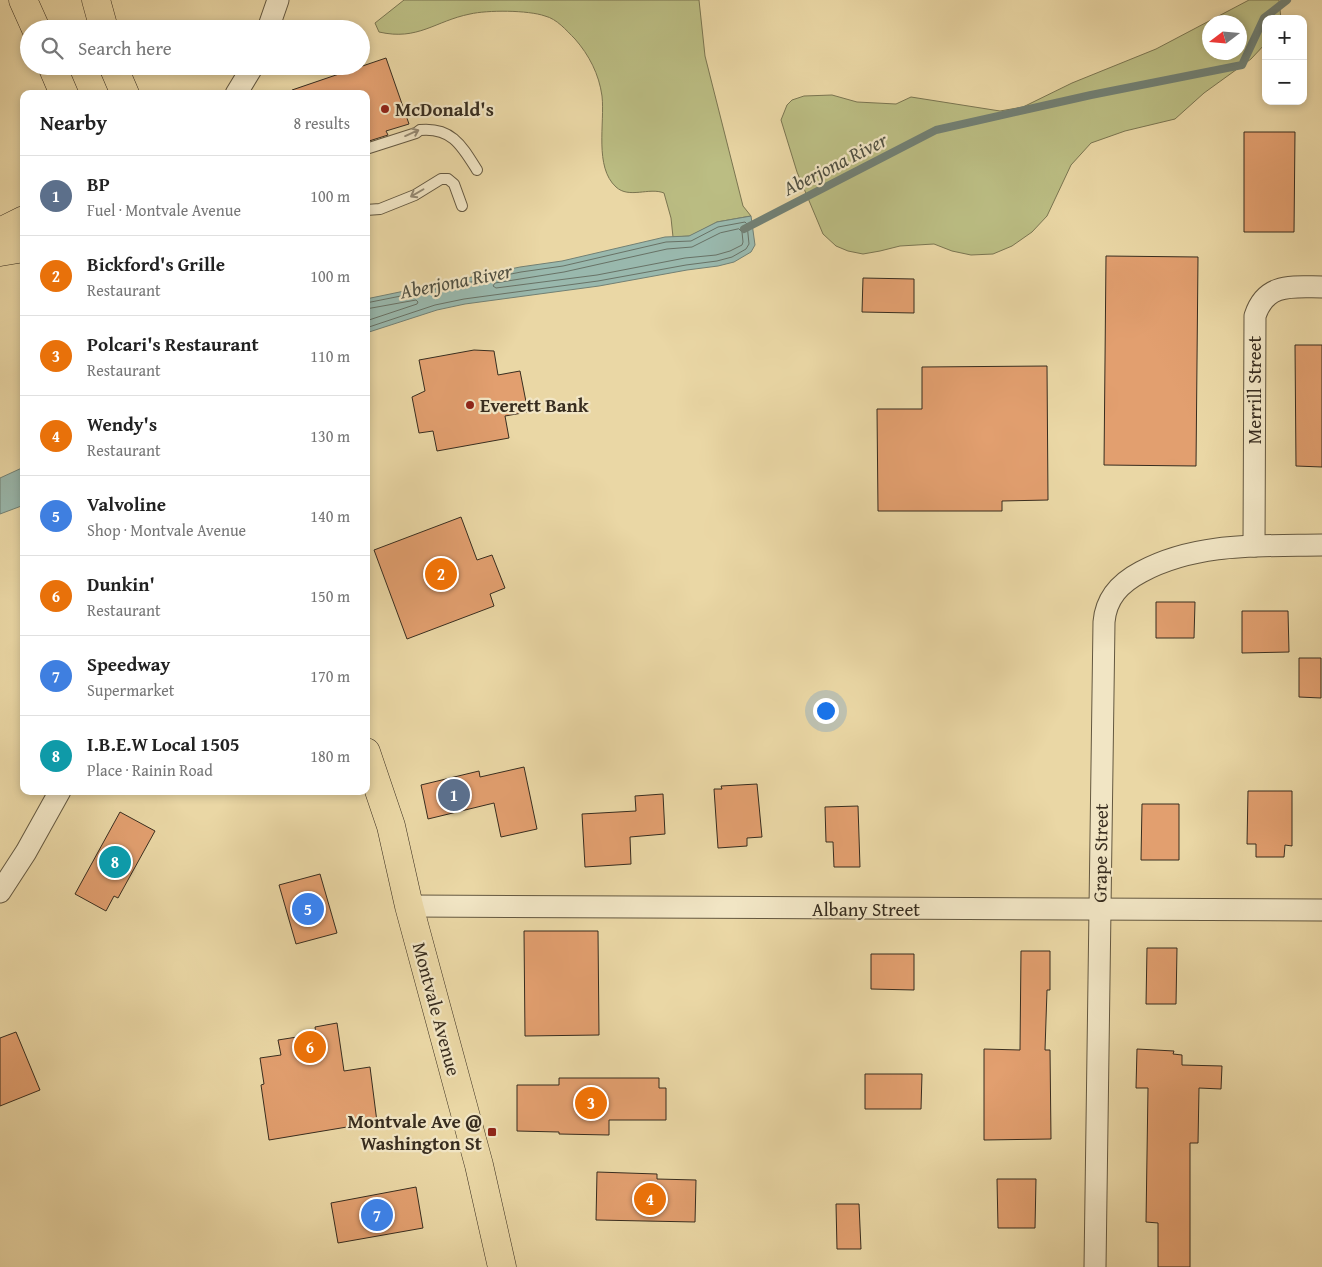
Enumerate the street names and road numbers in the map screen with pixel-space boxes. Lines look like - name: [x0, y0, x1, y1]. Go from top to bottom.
- street label: Merrill Street: [1240, 336, 1268, 444]
- street label: Grape Street: [1085, 803, 1115, 903]
- street label: Albany Street: [812, 895, 920, 923]
- street label: Montvale Avenue: [406, 939, 468, 1079]

